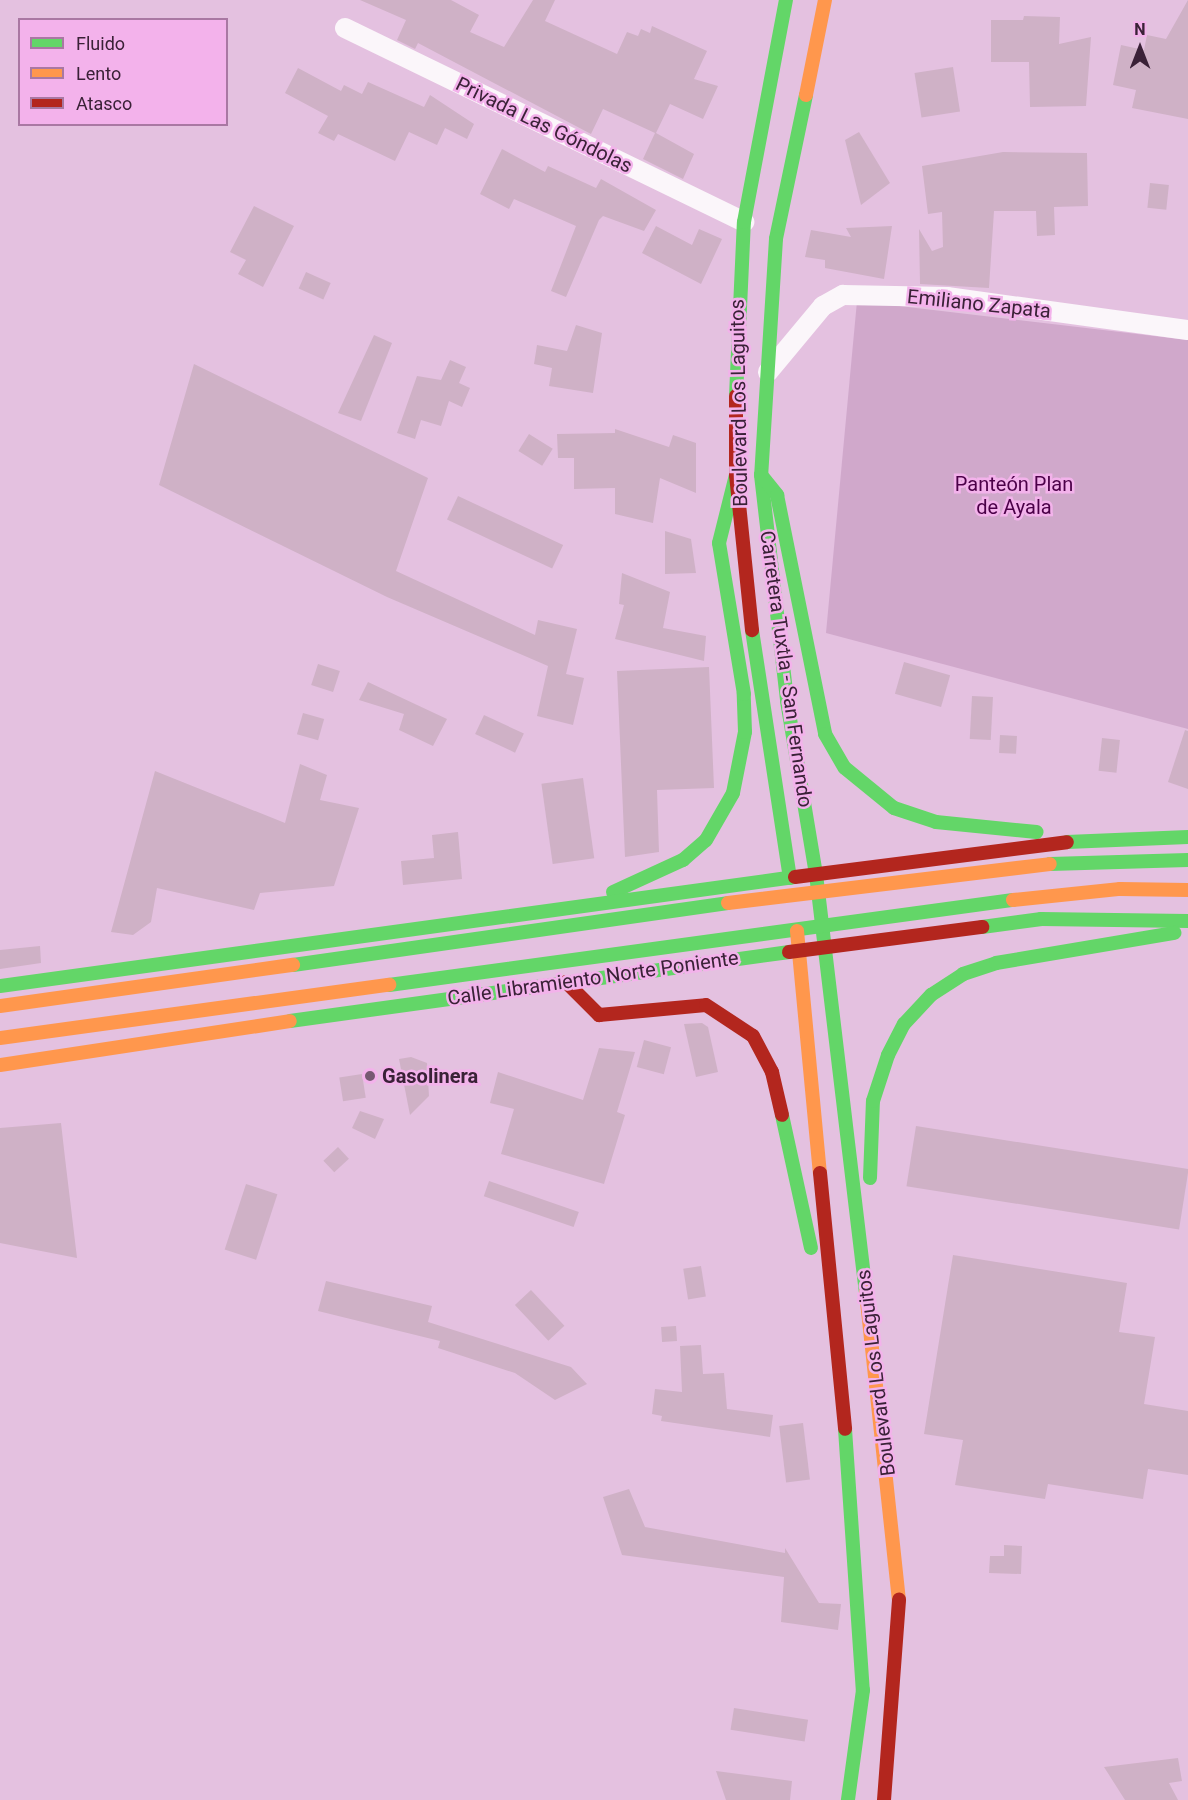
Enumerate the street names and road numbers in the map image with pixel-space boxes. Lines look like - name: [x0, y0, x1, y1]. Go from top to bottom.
- street label: Privada Las Góndolas: [452, 72, 636, 178]
- street label: Emiliano Zapata: [906, 285, 1052, 323]
- street label: Boulevard Los Laguitos: [725, 299, 753, 507]
- street label: Carretera Tuxtla - San Fernando: [755, 529, 817, 809]
- street label: Calle Libramiento Norte Poniente: [446, 946, 740, 1010]
- street label: Boulevard Los Laguitos: [851, 1268, 901, 1478]

